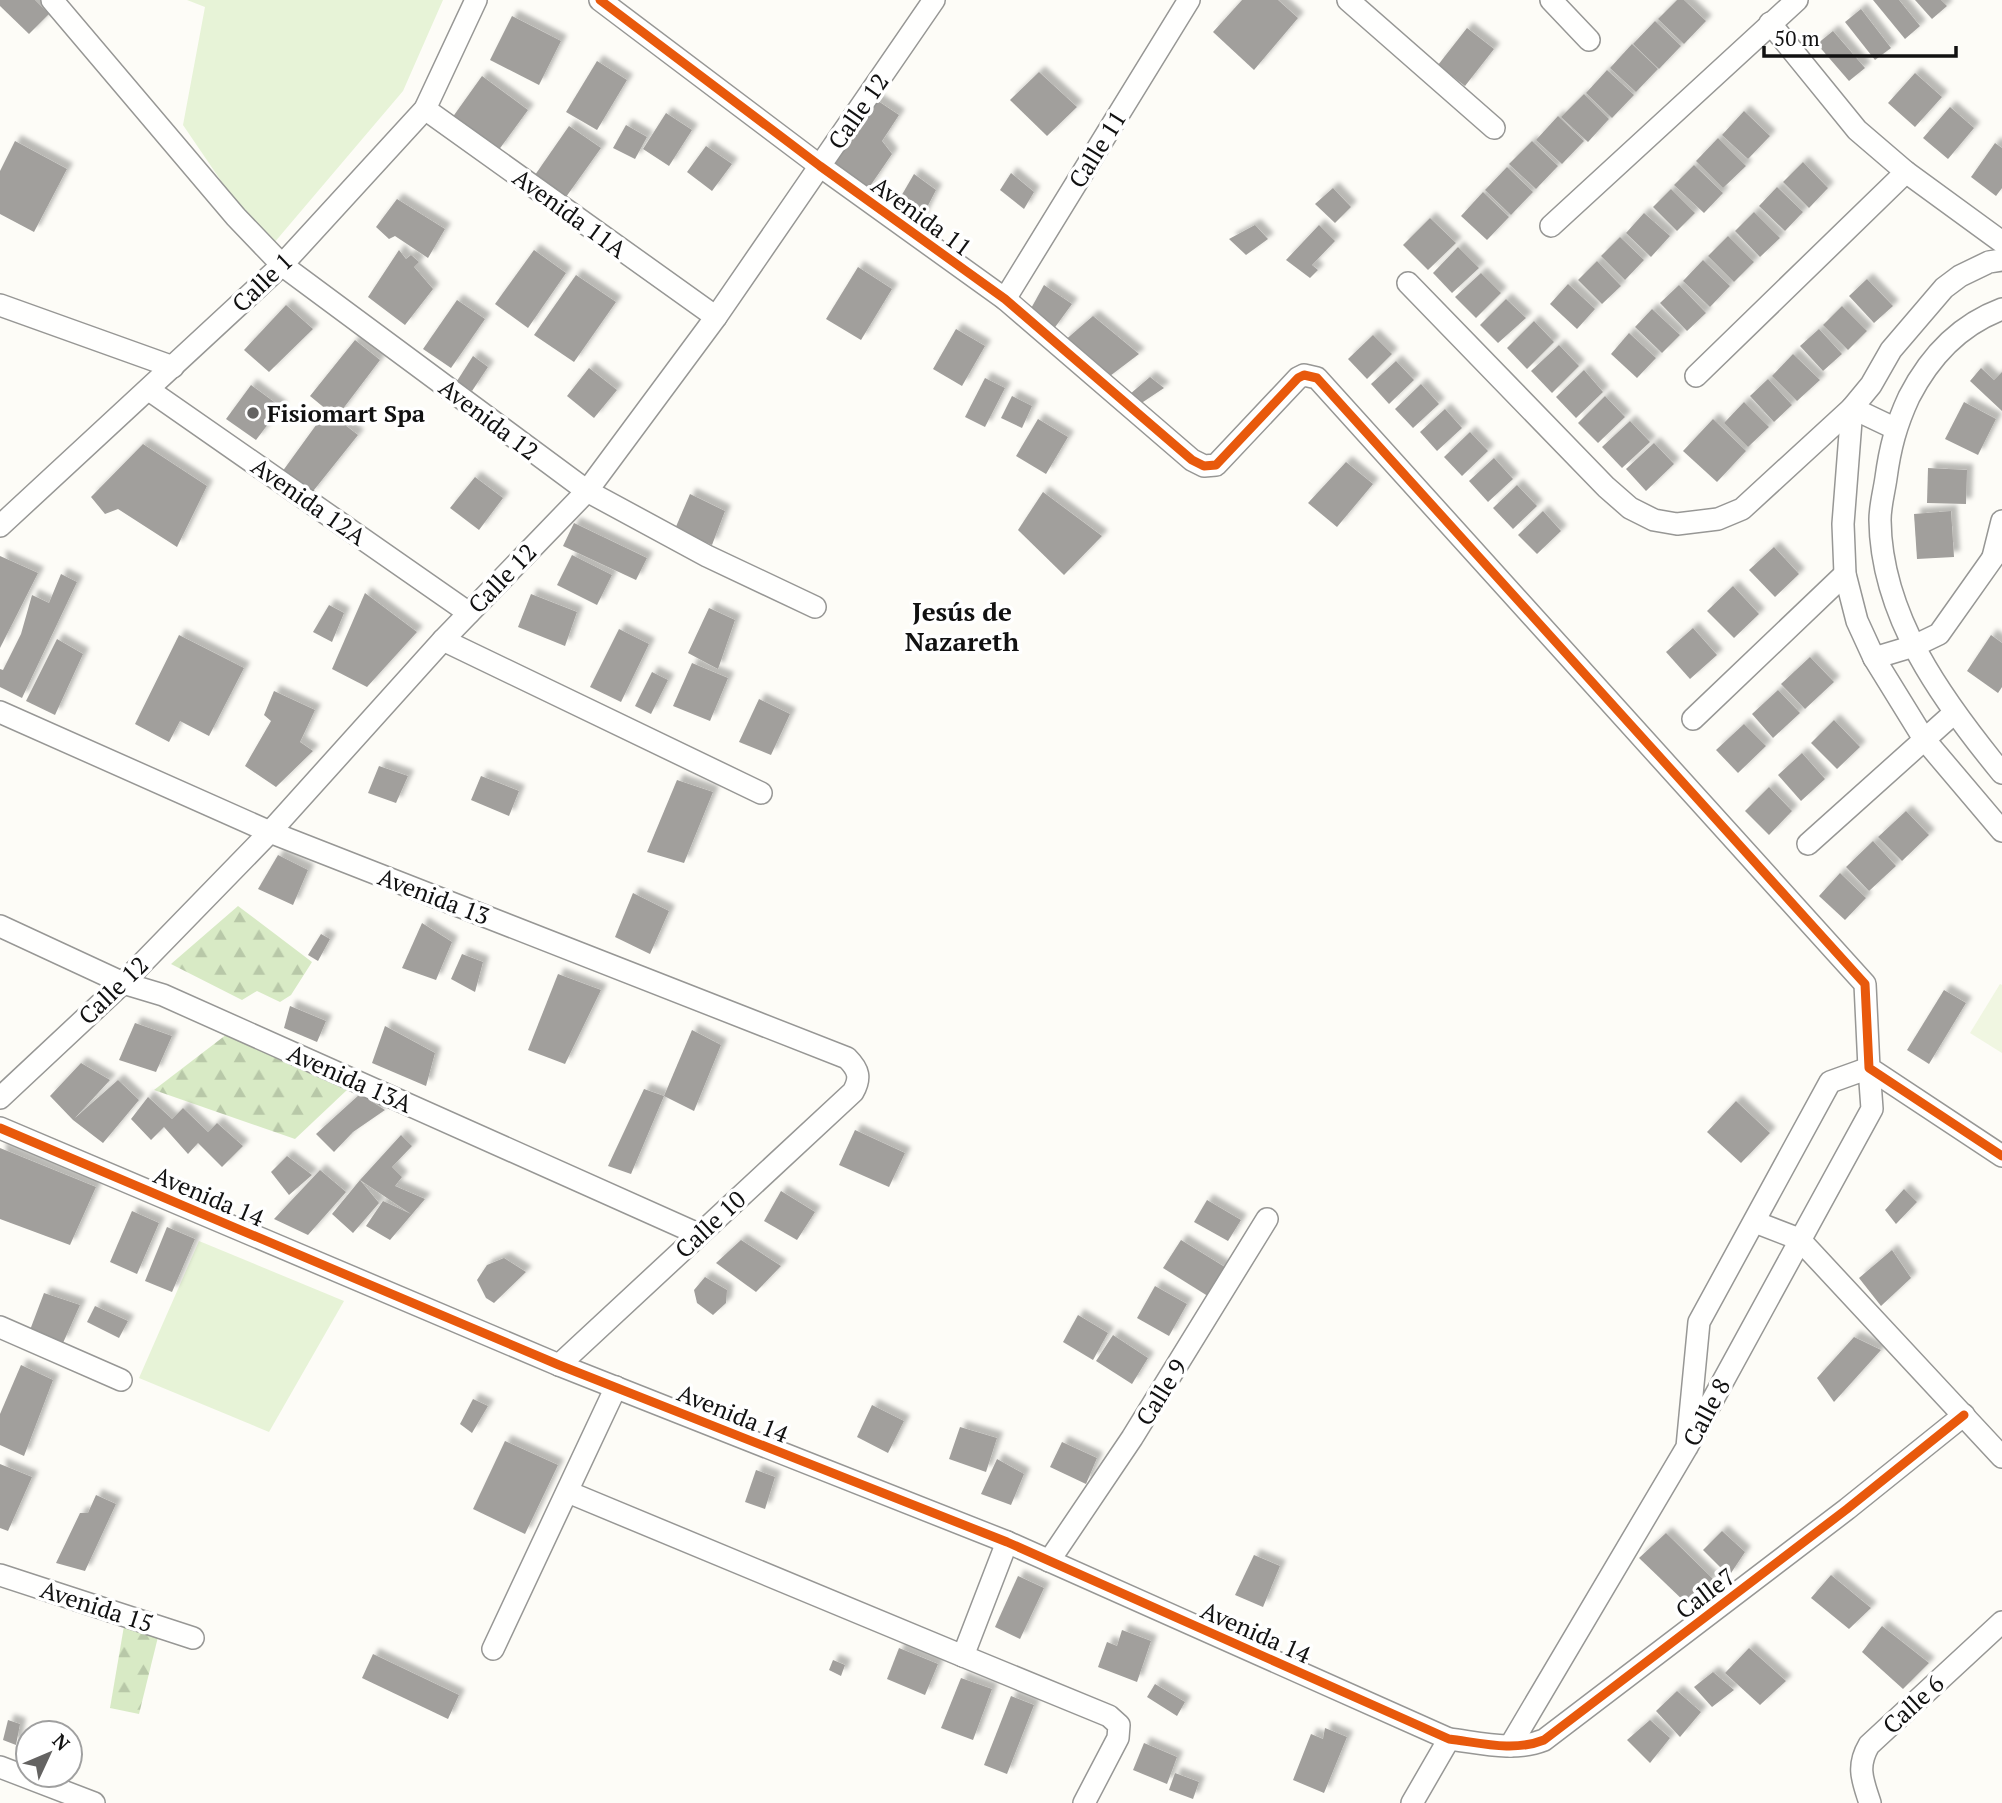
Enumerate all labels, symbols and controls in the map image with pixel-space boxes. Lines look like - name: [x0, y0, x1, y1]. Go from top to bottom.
- scale bar: [1764, 14, 1956, 58]
- text: 50 m: [1774, 24, 1820, 52]
- street label: Calle 12: [820, 67, 896, 155]
- street label: Calle 11: [1061, 104, 1133, 194]
- street label: Avenida 11A: [507, 161, 634, 265]
- street label: Avenida 11: [865, 169, 979, 263]
- street label: Calle 1: [225, 245, 299, 319]
- street label: Avenida 12: [433, 371, 545, 467]
- place label: Fisiomart Spa: [267, 397, 426, 429]
- marker: Fisiomart Spa: [245, 405, 261, 421]
- street label: Avenida 12A: [245, 450, 373, 553]
- street label: Calle 12: [461, 536, 543, 620]
- district label: Jesús de Nazareth: [905, 594, 1019, 658]
- street label: Avenida 13: [374, 860, 494, 932]
- street label: Calle 12: [71, 949, 155, 1031]
- street label: Avenida 13A: [283, 1036, 418, 1120]
- street label: Avenida 14: [149, 1158, 269, 1234]
- street label: Calle 10: [668, 1183, 752, 1265]
- street label: Calle 9: [1128, 1353, 1194, 1431]
- street label: Calle 8: [1675, 1372, 1737, 1452]
- street label: Avenida 14: [673, 1376, 793, 1450]
- street label: Calle7: [1669, 1560, 1741, 1626]
- street label: Avenida 15: [37, 1573, 157, 1639]
- street label: Avenida 14: [1196, 1594, 1316, 1670]
- street label: Calle 6: [1875, 1667, 1951, 1741]
- north arrow: [14, 1719, 84, 1789]
- text: N: [48, 1728, 76, 1756]

